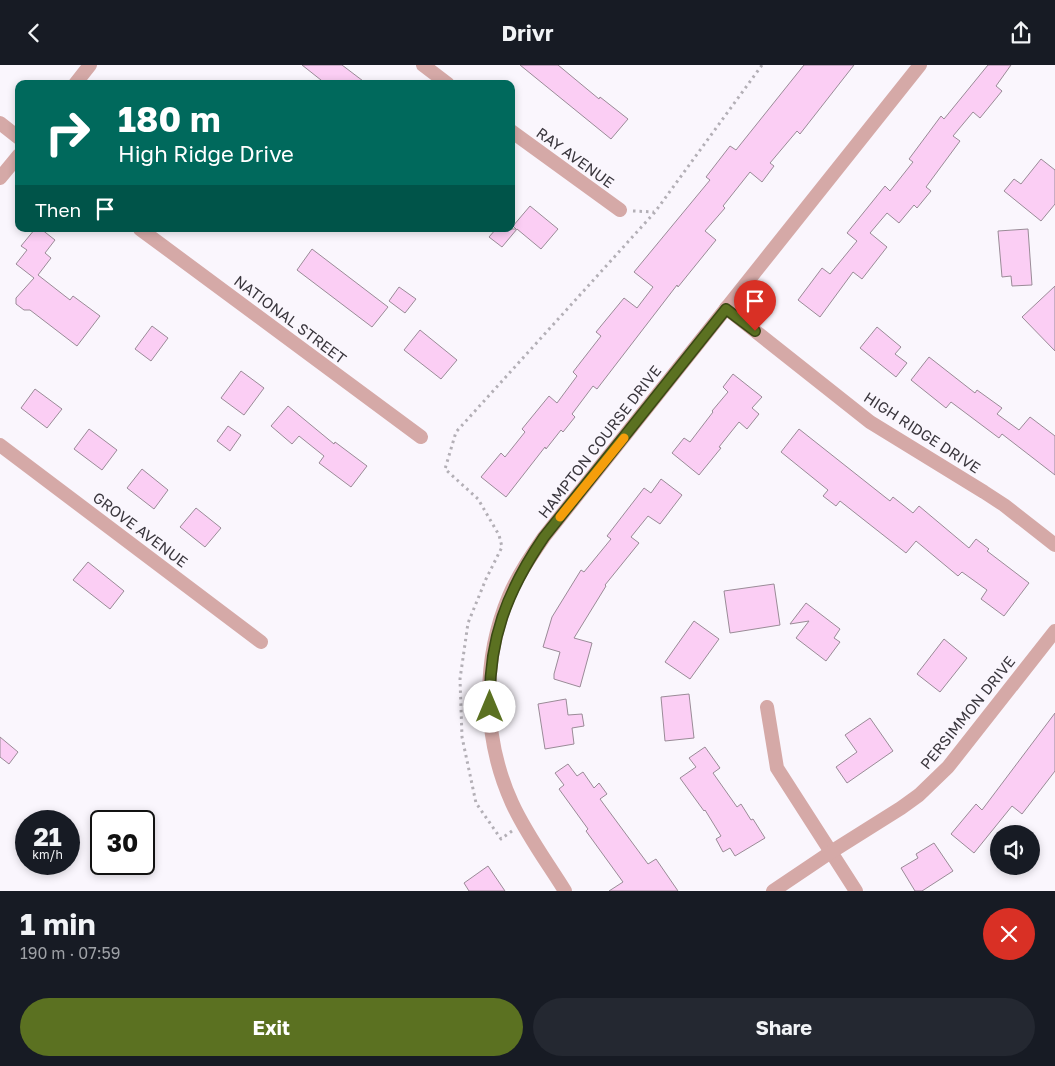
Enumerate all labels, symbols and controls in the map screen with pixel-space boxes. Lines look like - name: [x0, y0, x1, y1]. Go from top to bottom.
- icon: back: [20, 19, 48, 47]
- text: Drivr: [501, 19, 554, 46]
- icon: share: [1007, 19, 1035, 47]
- text: 180 m: [118, 98, 221, 140]
- icon: right: [35, 100, 100, 165]
- street label: RAY AVENUE: [533, 123, 618, 191]
- text: High Ridge Drive: [118, 140, 294, 167]
- icon: arrive: [91, 195, 119, 223]
- text: Then: [35, 198, 81, 221]
- street label: NATIONAL STREET: [231, 271, 350, 367]
- pin: [734, 280, 776, 331]
- icon: arrive: [741, 287, 769, 315]
- street label: HAMPTON COURSE DRIVE: [534, 361, 664, 521]
- street label: HIGH RIDGE DRIVE: [861, 388, 984, 477]
- street label: GROVE AVENUE: [90, 488, 192, 571]
- street label: PERSIMMON DRIVE: [916, 652, 1018, 772]
- position arrow: [463, 680, 515, 732]
- speed limit sign: 30: [90, 810, 155, 875]
- text: 21: [33, 821, 62, 852]
- map controls: [990, 825, 1040, 875]
- button: sound: [990, 825, 1040, 875]
- text: km/h: [32, 847, 63, 862]
- text: 1 min: [20, 906, 96, 942]
- button: close: [983, 908, 1035, 960]
- text: 190 m · 07:59: [20, 943, 120, 963]
- button: Exit: [20, 998, 523, 1056]
- button: Share: [533, 998, 1035, 1056]

